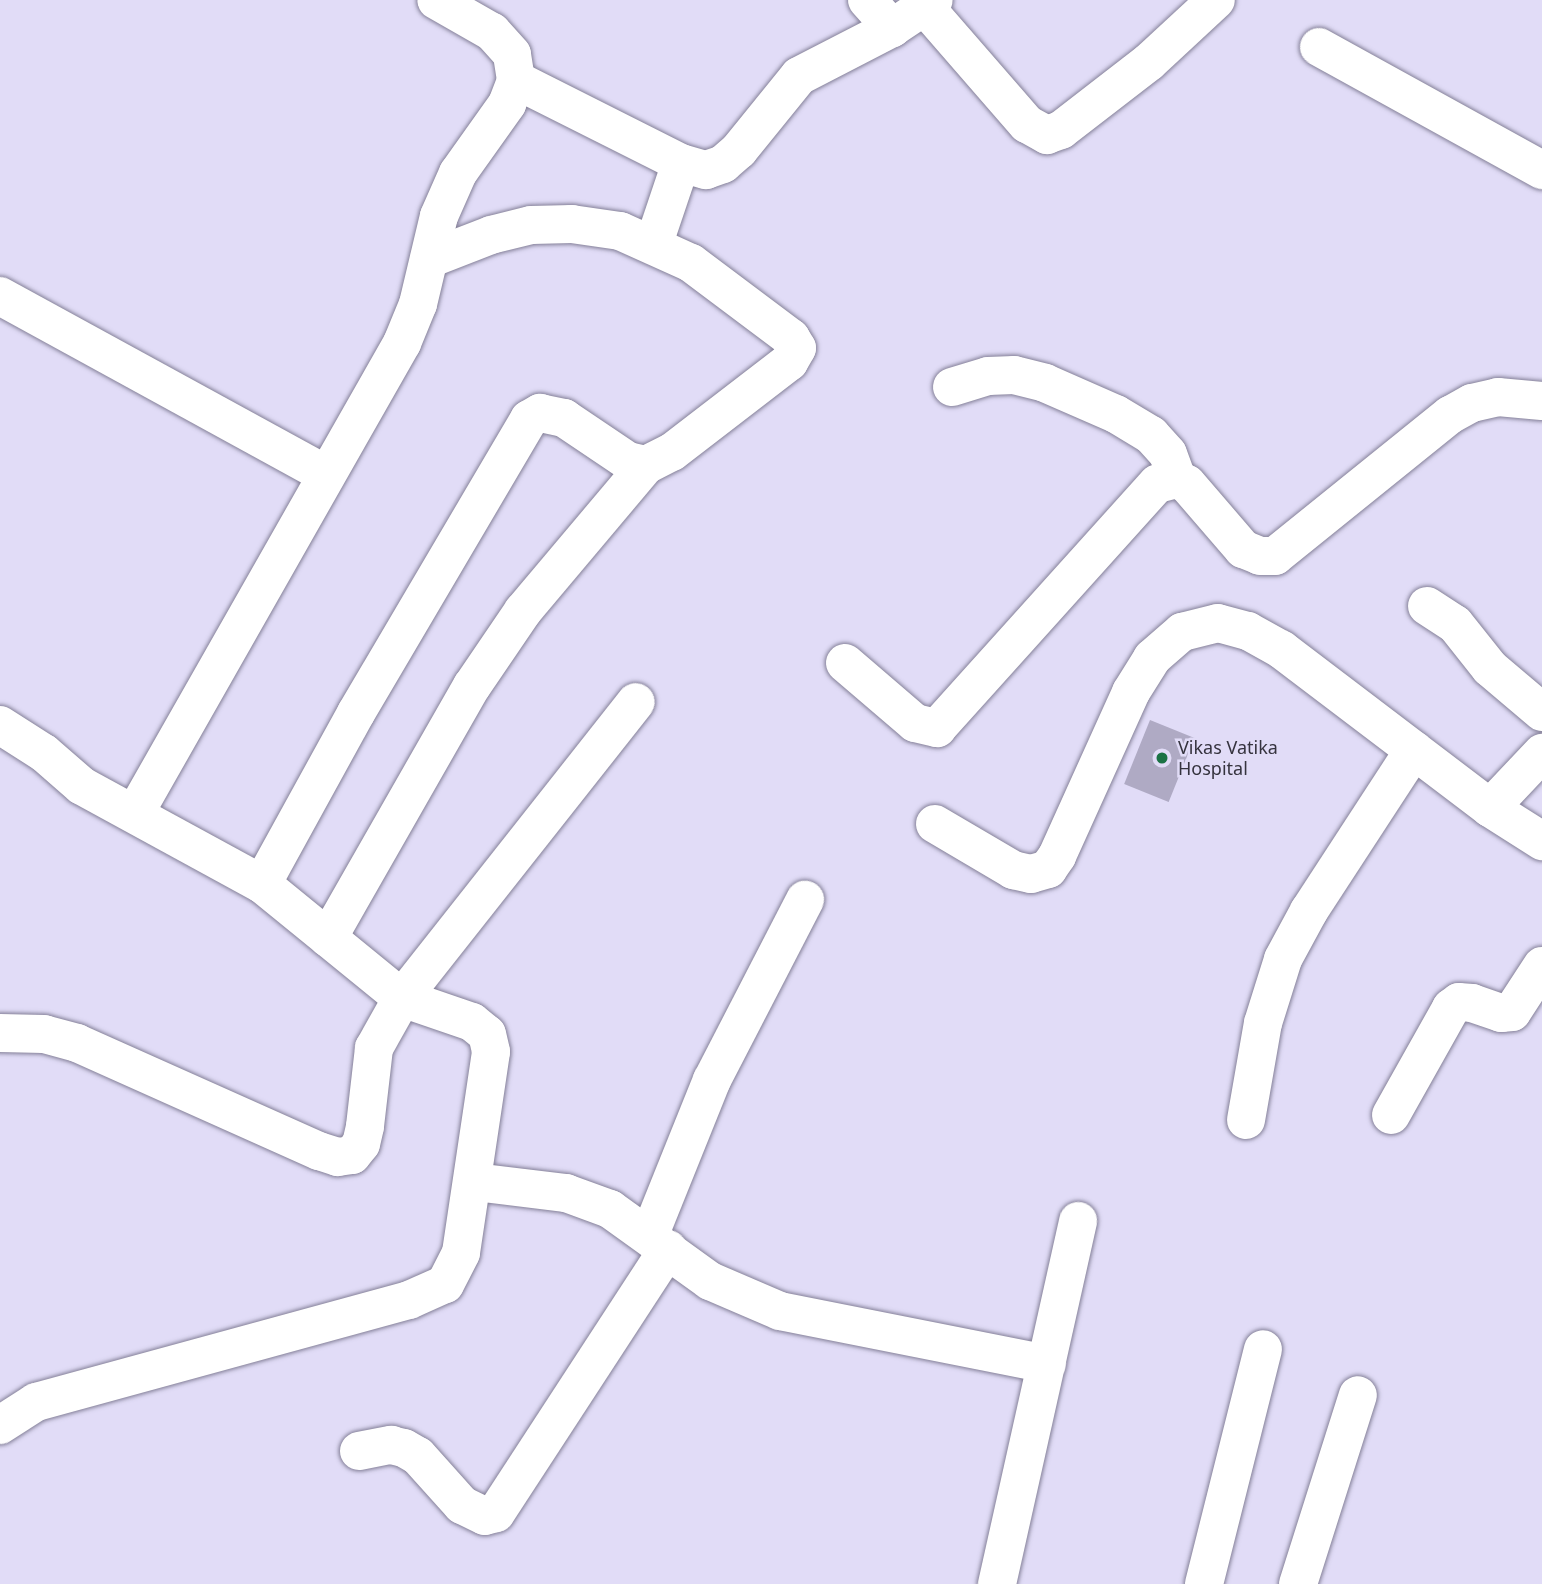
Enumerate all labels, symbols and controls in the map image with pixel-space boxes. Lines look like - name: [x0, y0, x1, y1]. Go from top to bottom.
- place label: Vikas Vatika Hospital: [1178, 737, 1278, 780]
- marker: Vikas Vatika Hospital: [1152, 748, 1172, 768]

